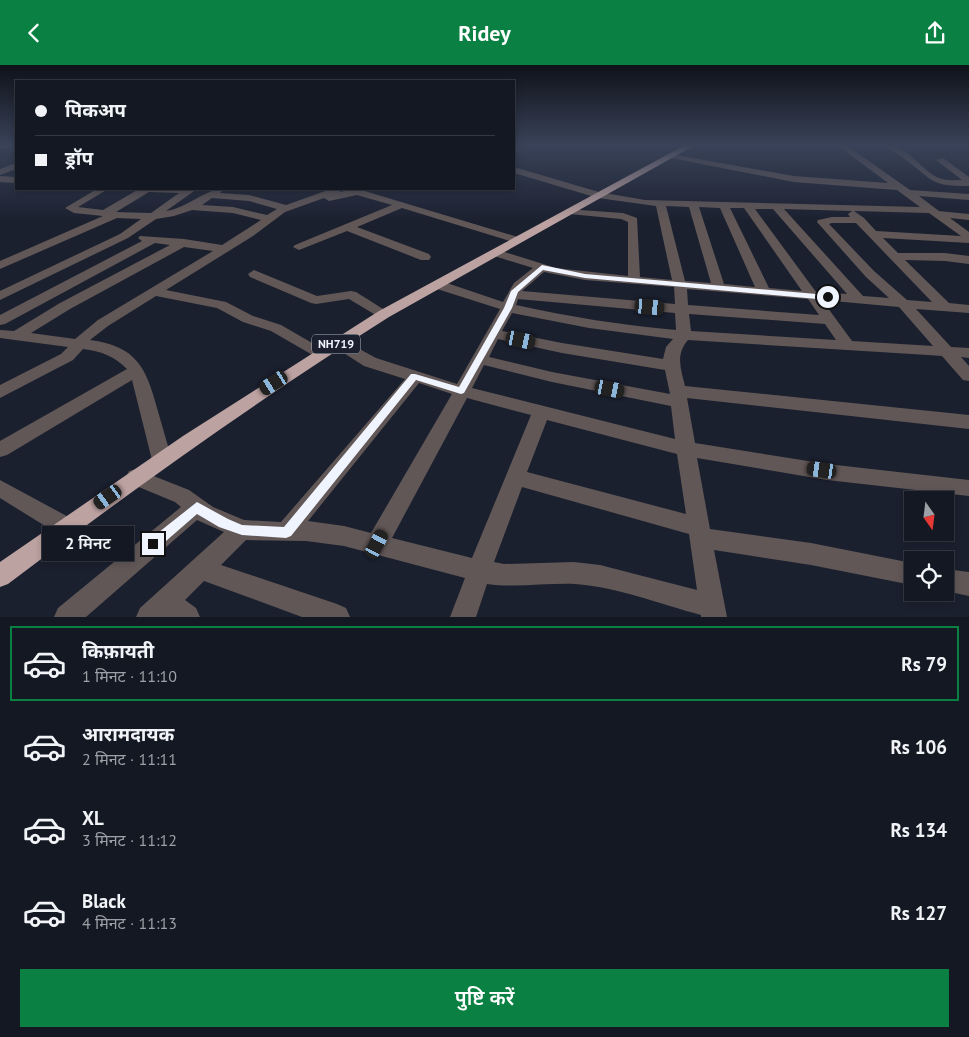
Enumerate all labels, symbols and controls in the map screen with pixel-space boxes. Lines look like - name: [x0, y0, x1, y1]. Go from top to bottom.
- icon: back: [20, 19, 48, 47]
- text: Ridey: [458, 19, 511, 47]
- icon: share: [921, 19, 949, 47]
- text: पिकअप: [65, 98, 126, 122]
- text: ड्रॉप: [65, 146, 93, 170]
- route start: [817, 286, 839, 308]
- car: [634, 298, 665, 316]
- car: [504, 330, 537, 350]
- road number: NH719: [312, 335, 360, 353]
- car: [257, 369, 290, 397]
- car: [593, 379, 626, 399]
- car: [806, 460, 837, 480]
- car: [91, 482, 124, 512]
- north arrow: [904, 491, 954, 541]
- map controls: [904, 491, 954, 601]
- callout: 2 मिनट: [43, 527, 136, 561]
- car: [363, 527, 390, 561]
- text: 2 मिनट: [65, 533, 111, 553]
- route end: [142, 533, 164, 555]
- button: locate: [904, 551, 954, 601]
- text: किफ़ायती: [82, 639, 154, 663]
- icon: car: [22, 641, 67, 686]
- text: Rs 79: [901, 652, 947, 676]
- text: 1 मिनट · 11:10: [82, 666, 177, 686]
- text: आरामदायक: [82, 722, 174, 746]
- icon: car: [22, 724, 67, 769]
- text: Rs 106: [890, 735, 947, 759]
- text: 2 मिनट · 11:11: [82, 749, 177, 769]
- text: XL: [82, 806, 104, 830]
- icon: car: [22, 807, 67, 852]
- text: Rs 134: [890, 818, 947, 842]
- text: 3 मिनट · 11:12: [82, 830, 177, 850]
- text: Black: [82, 889, 126, 913]
- icon: car: [22, 890, 67, 935]
- text: Rs 127: [890, 901, 947, 925]
- text: 4 मिनट · 11:13: [82, 913, 177, 933]
- button: पुष्टि करें: [20, 969, 949, 1027]

